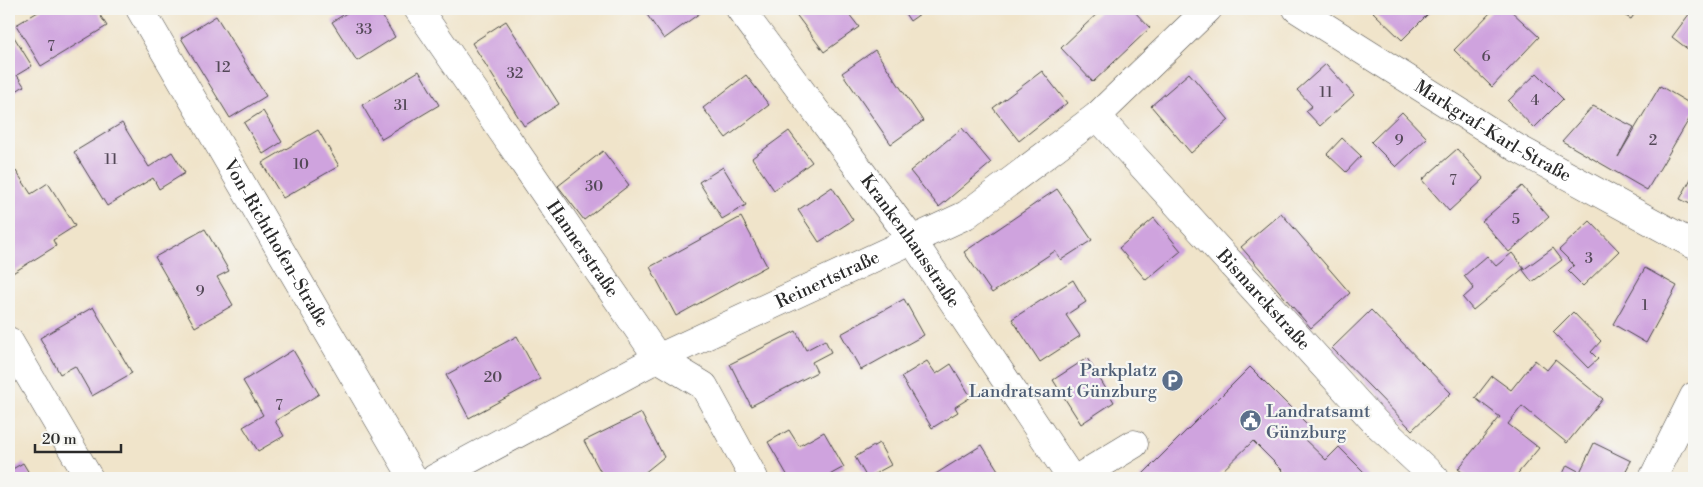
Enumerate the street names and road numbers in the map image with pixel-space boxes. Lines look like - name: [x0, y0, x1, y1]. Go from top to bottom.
- street label: Markgraf-Karl-Straße: [1410, 75, 1575, 187]
- street label: Von-Richthofen-Straße: [218, 154, 334, 331]
- street label: Krankenhausstraße: [856, 170, 966, 312]
- street label: Hannerstraße: [542, 196, 624, 302]
- street label: Bismarckstraße: [1211, 243, 1316, 355]
- street label: Reinertstraße: [772, 245, 883, 313]

